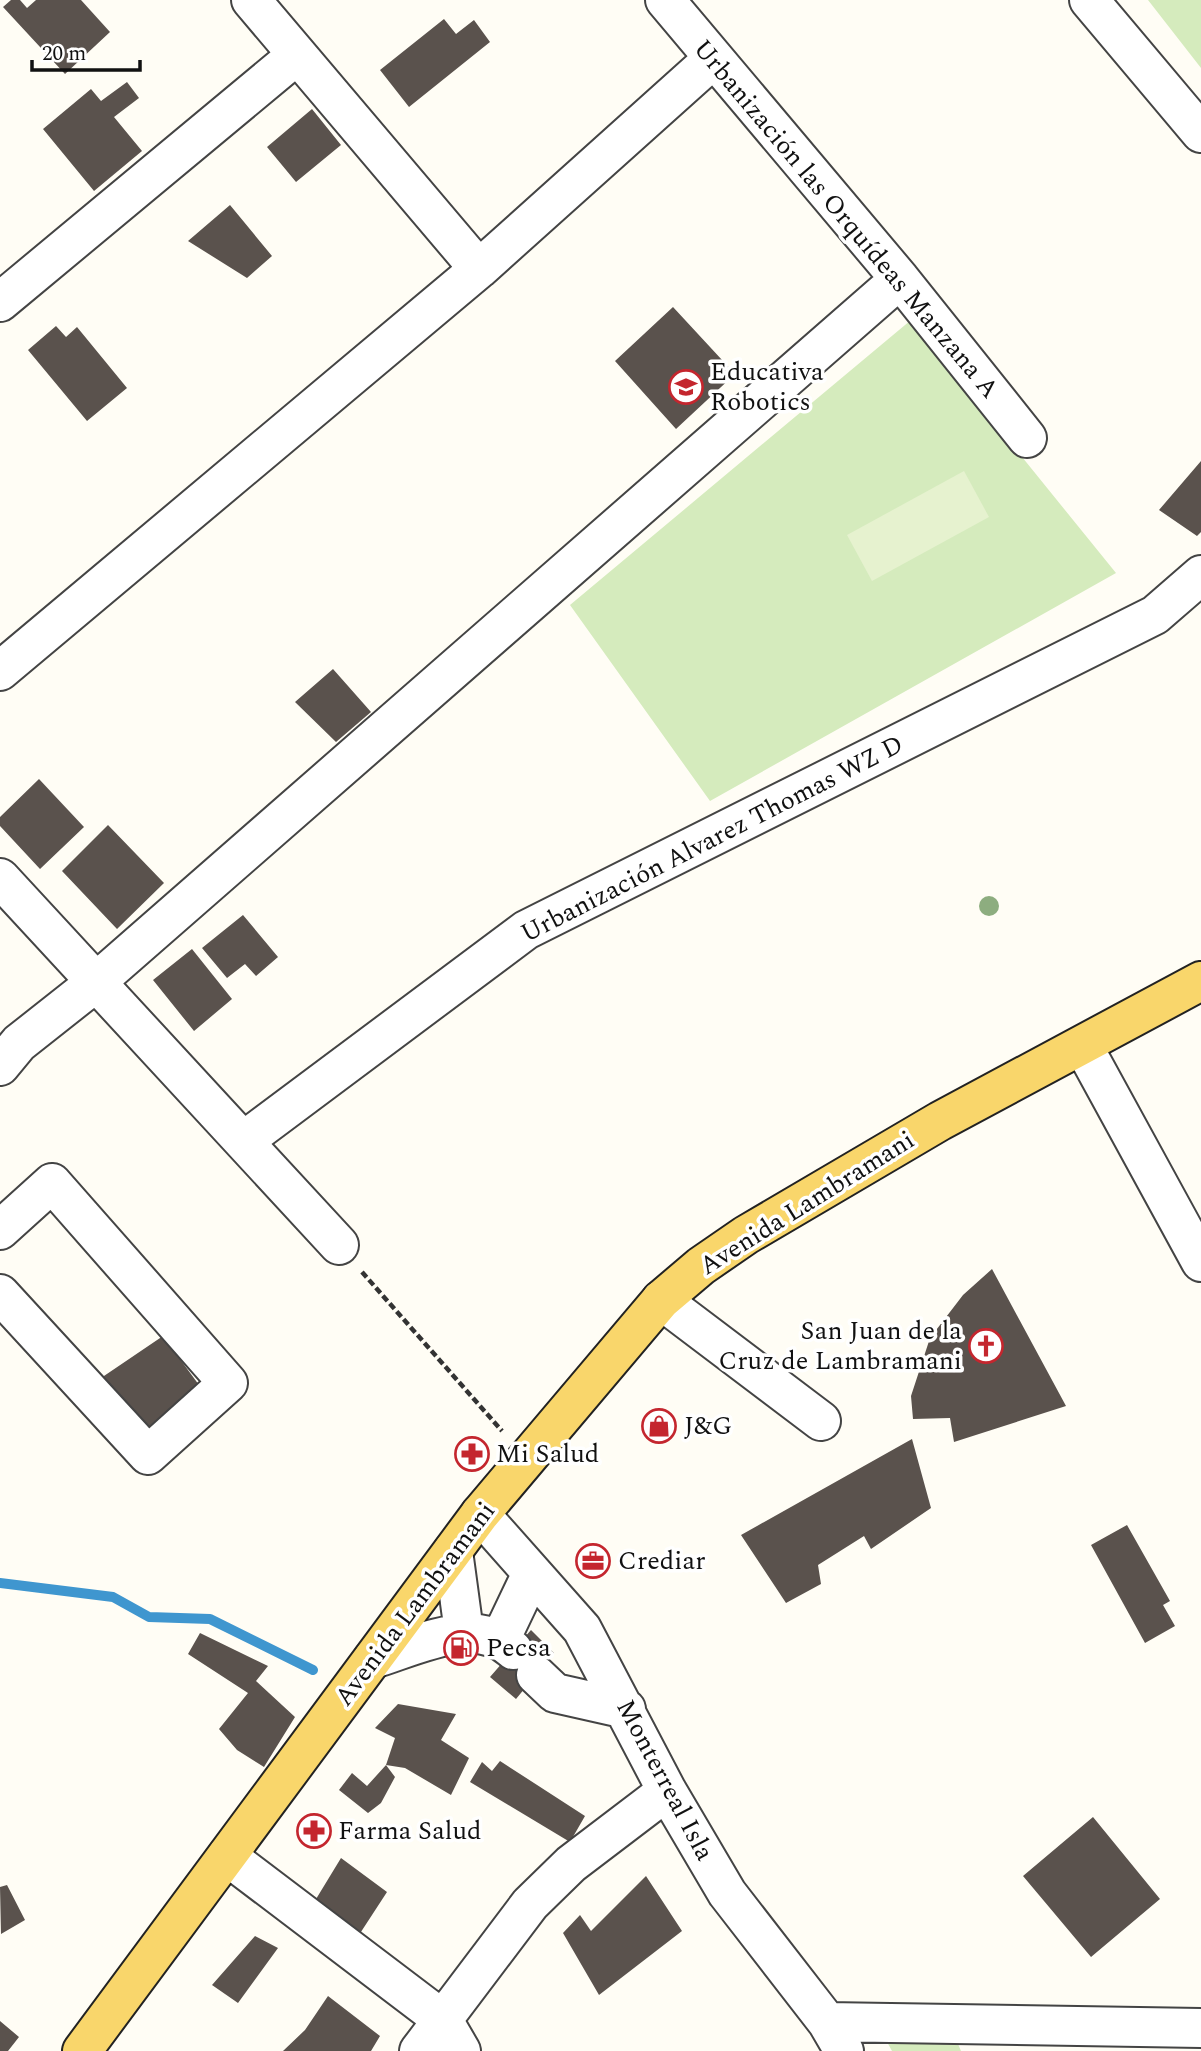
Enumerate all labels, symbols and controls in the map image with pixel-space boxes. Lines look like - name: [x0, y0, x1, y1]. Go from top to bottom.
- scale bar: [32, 28, 140, 72]
- street label: Urbanización las Orquídeas Manzana A: [683, 30, 1009, 408]
- text: 20 m: [42, 38, 86, 70]
- place label: Educativa Robotics: [710, 352, 824, 422]
- school or university icon: Educativa Robotics: [667, 368, 705, 406]
- street label: Urbanización Alvarez Thomas WZ D: [514, 725, 910, 953]
- street label: Avenida Lambramani: [691, 1120, 923, 1286]
- place label: San Juan de la Cruz de Lambramani: [718, 1311, 962, 1381]
- church icon: San Juan de la Cruz de Lambramani: [967, 1327, 1005, 1365]
- place label: J&G: [684, 1406, 732, 1446]
- shop icon: J&G: [640, 1407, 678, 1445]
- place label: Mi Salud: [496, 1434, 599, 1474]
- pharmacy icon: Mi Salud: [453, 1435, 491, 1473]
- street label: Avenida Lambramani: [325, 1493, 505, 1715]
- place label: Crediar: [618, 1541, 706, 1581]
- office icon: Crediar: [574, 1542, 612, 1580]
- place label: Pecsa: [486, 1628, 551, 1668]
- fuel station icon: Pecsa: [442, 1629, 480, 1667]
- street label: Monterreal Isla: [606, 1692, 725, 1868]
- place label: Farma Salud: [338, 1811, 482, 1851]
- pharmacy icon: Farma Salud: [295, 1812, 333, 1850]

